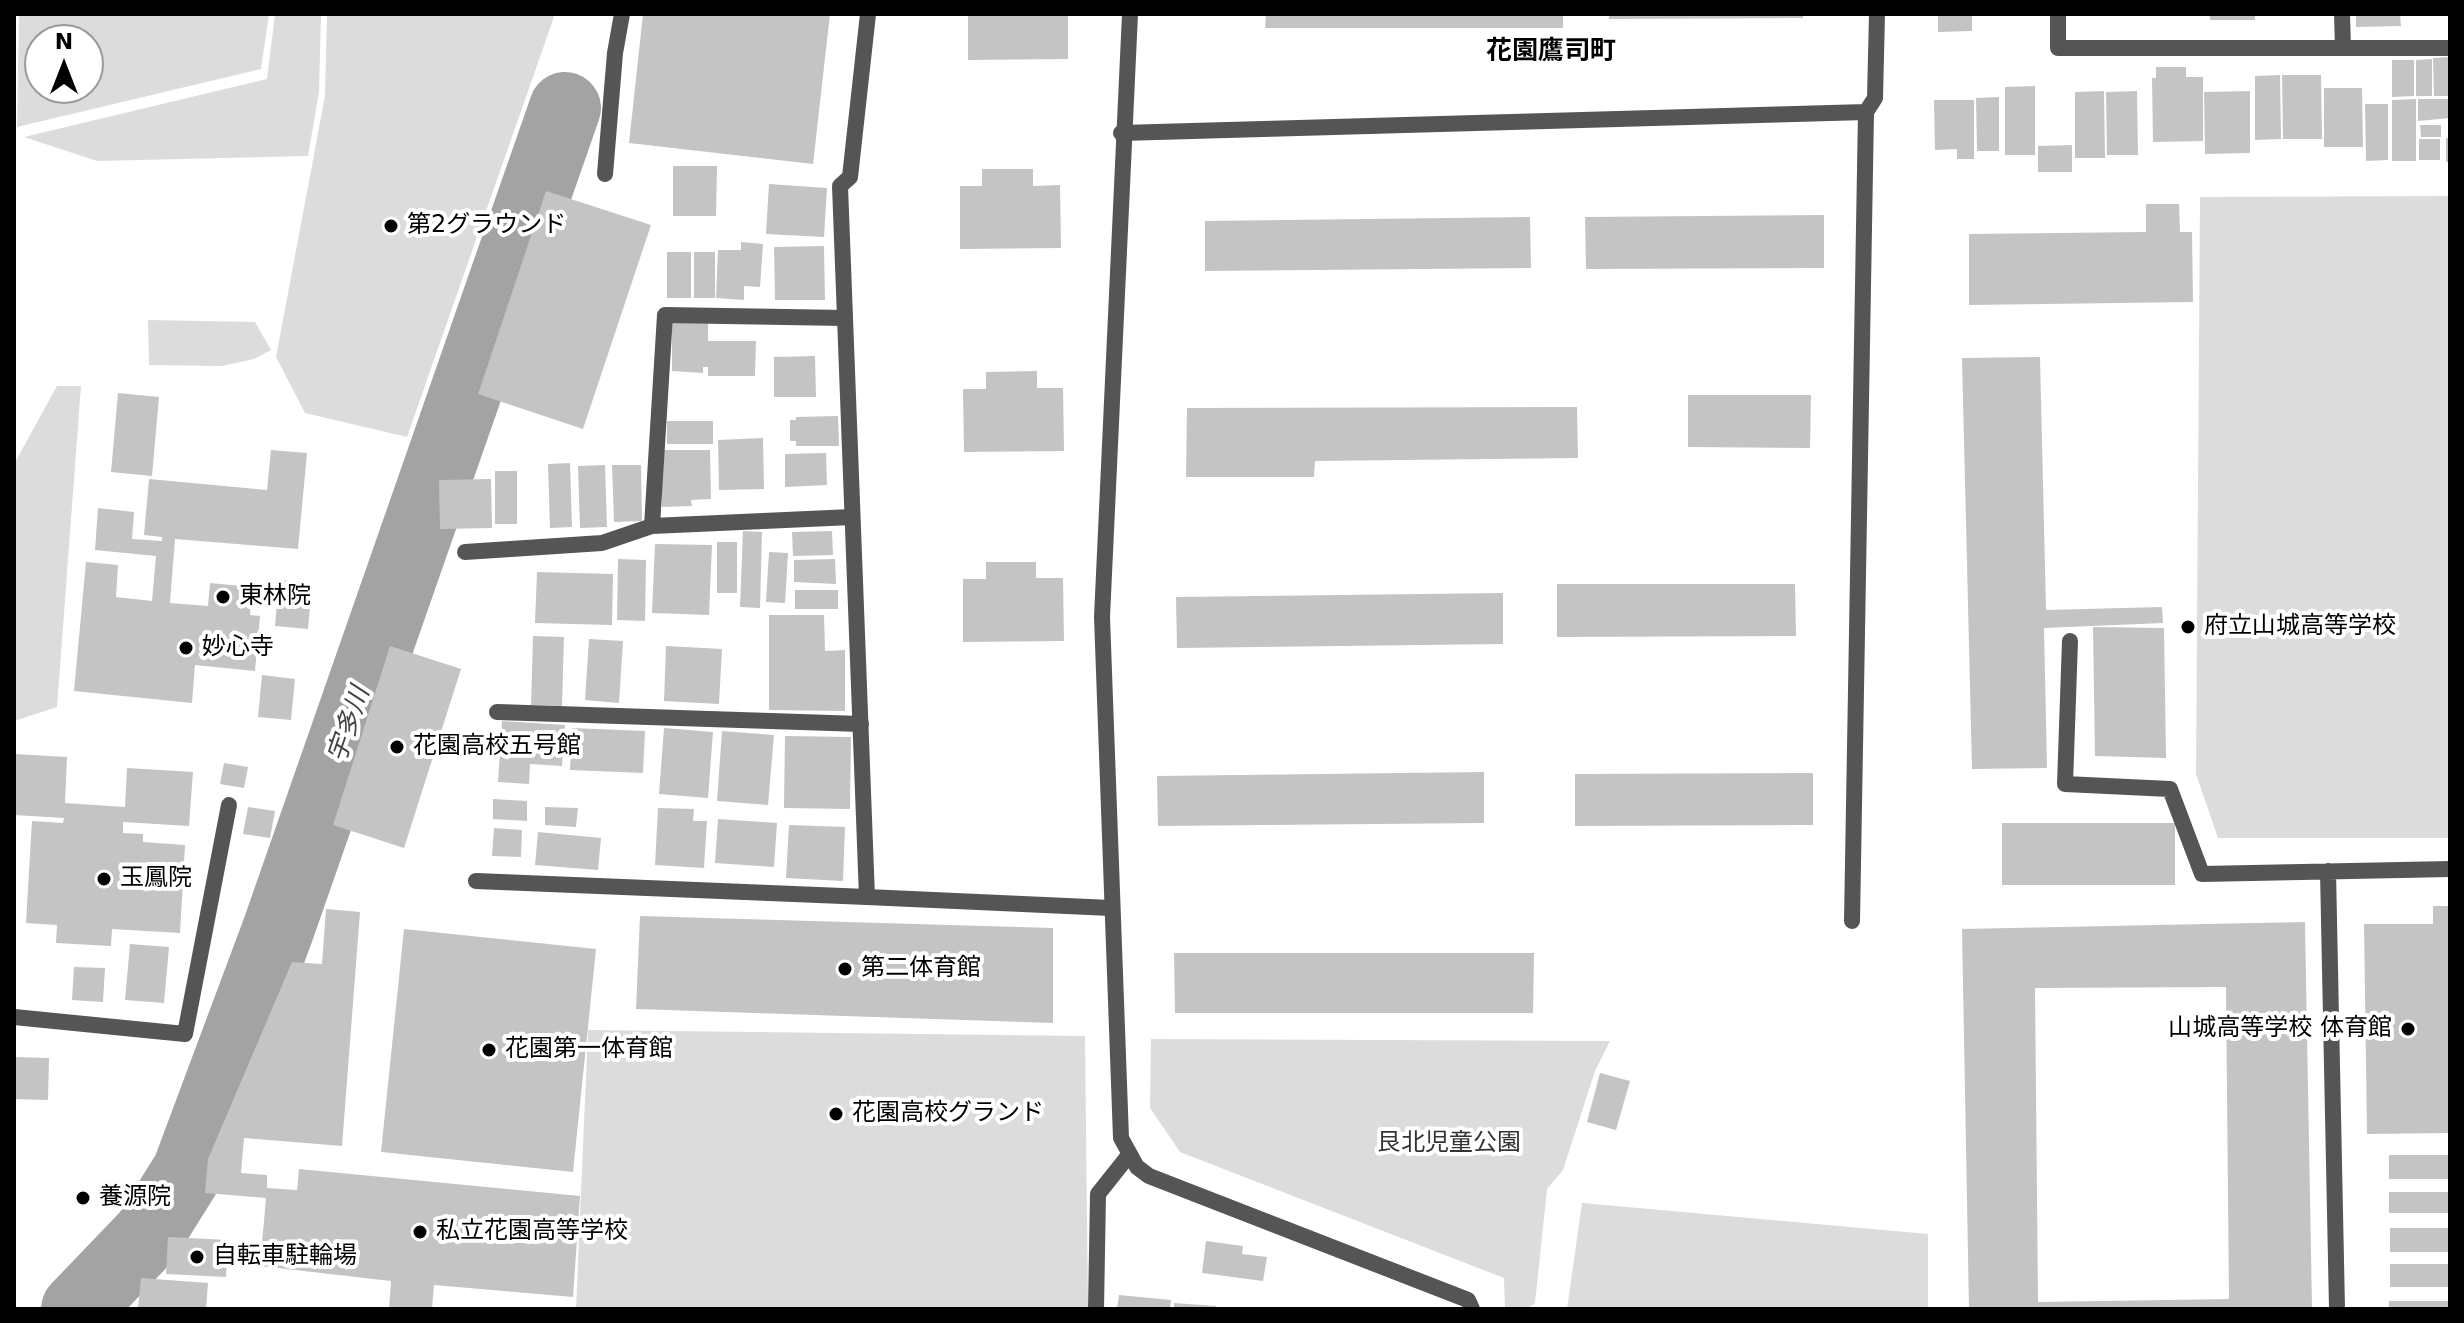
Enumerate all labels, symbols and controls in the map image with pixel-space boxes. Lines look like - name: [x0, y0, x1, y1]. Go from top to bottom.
- north arrow: [24, 24, 104, 104]
- text: N: [55, 29, 73, 54]
- district label: 花園鷹司町: [1486, 36, 1616, 68]
- place label: 第2グラウンド: [407, 212, 566, 240]
- marker: 第2グラウンド: [382, 217, 400, 235]
- place label: 東林院: [239, 583, 311, 611]
- marker: 東林院: [214, 588, 232, 606]
- place label: 府立山城高等学校: [2204, 613, 2396, 641]
- marker: 府立山城高等学校: [2179, 618, 2197, 636]
- place label: 妙心寺: [202, 634, 274, 662]
- marker: 妙心寺: [177, 639, 195, 657]
- water label: 宇多川: [323, 683, 377, 767]
- place label: 花園高校五号館: [413, 733, 581, 761]
- marker: 花園高校五号館: [388, 738, 406, 756]
- place label: 玉鳳院: [120, 865, 192, 893]
- marker: 玉鳳院: [95, 870, 113, 888]
- place label: 第二体育館: [861, 955, 981, 983]
- marker: 第二体育館: [836, 960, 854, 978]
- place label: 山城高等学校 体育館: [2168, 1015, 2392, 1043]
- marker: 山城高等学校 体育館: [2399, 1020, 2417, 1038]
- place label: 花園第一体育館: [505, 1036, 673, 1064]
- marker: 花園第一体育館: [480, 1041, 498, 1059]
- place label: 花園高校グランド: [852, 1100, 1044, 1128]
- marker: 花園高校グランド: [827, 1105, 845, 1123]
- park label: 艮北児童公園: [1377, 1130, 1521, 1158]
- place label: 養源院: [99, 1184, 171, 1212]
- marker: 養源院: [74, 1189, 92, 1207]
- place label: 私立花園高等学校: [436, 1218, 628, 1246]
- marker: 私立花園高等学校: [411, 1223, 429, 1241]
- place label: 自転車駐輪場: [213, 1243, 357, 1271]
- marker: 自転車駐輪場: [188, 1248, 206, 1266]

